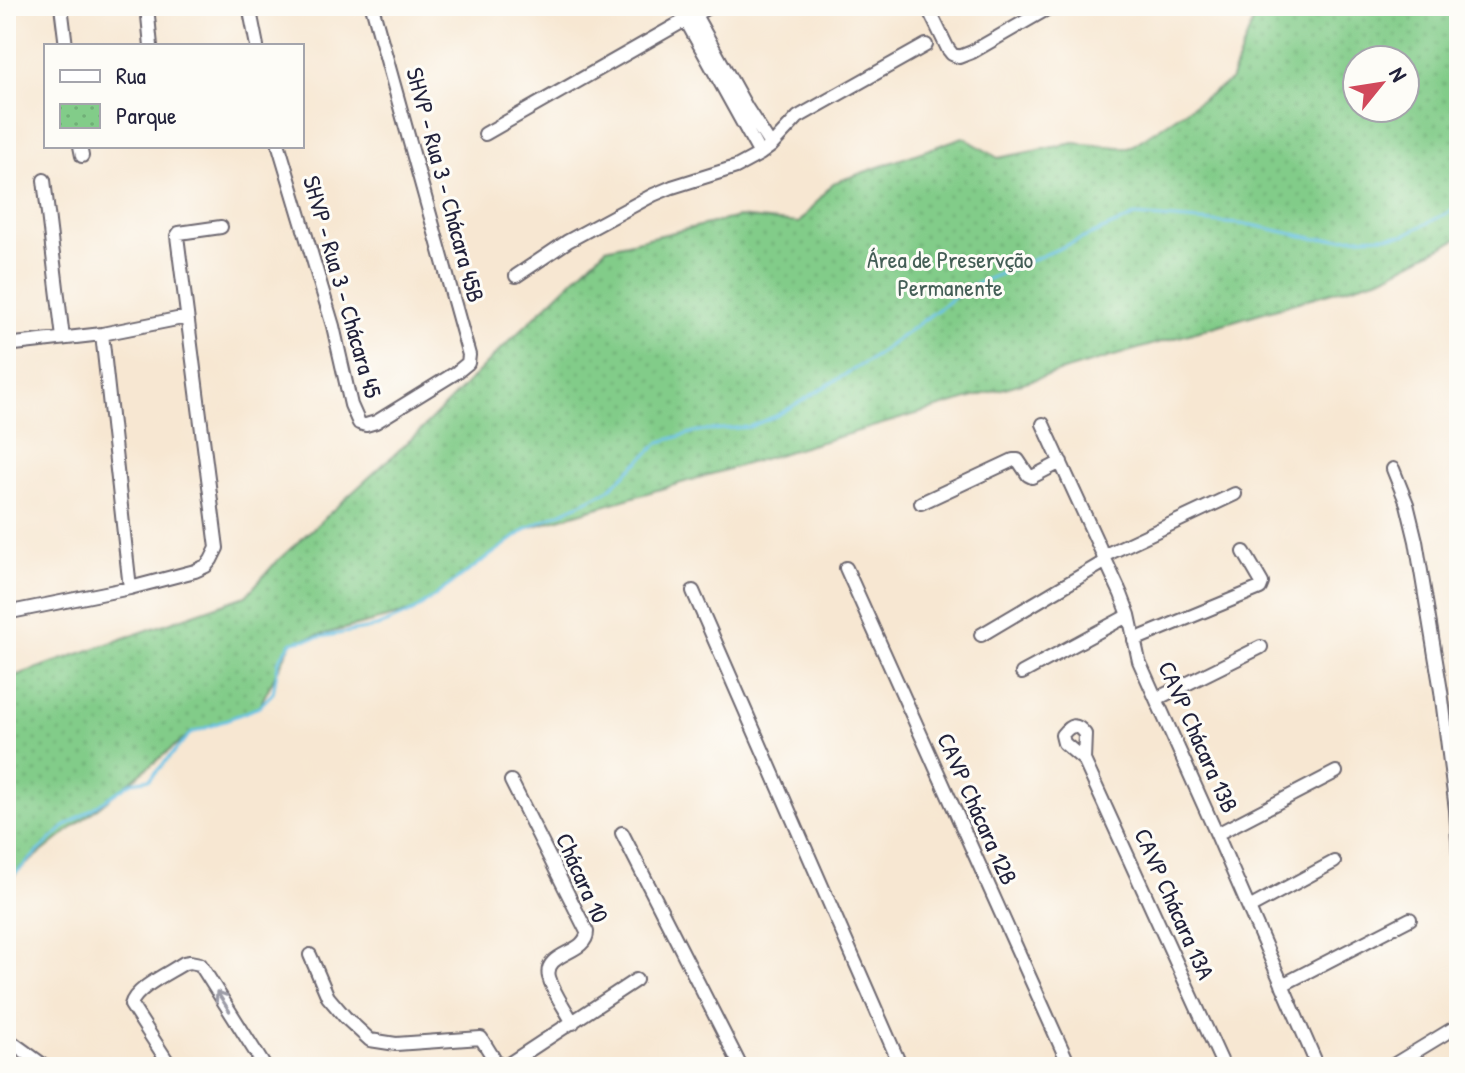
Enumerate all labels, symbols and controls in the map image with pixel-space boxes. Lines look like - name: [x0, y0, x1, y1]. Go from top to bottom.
- legend: [44, 44, 304, 148]
- north arrow: [1341, 44, 1421, 124]
- text: Rua: [116, 59, 146, 91]
- text: N: [1382, 61, 1414, 87]
- street label: SHVP - Rua 3 - Chácara 45B: [399, 64, 493, 306]
- text: Parque: [116, 99, 177, 131]
- street label: SHVP - Rua 3 - Chácara 45: [296, 172, 390, 401]
- park label: Área de Preservção Permanente: [867, 243, 1033, 303]
- street label: CAVP Chácara 13B: [1151, 656, 1247, 817]
- street label: CAVP Chácara 12B: [930, 728, 1026, 890]
- street label: CAVP Chácara 13A: [1127, 823, 1223, 984]
- street label: Chácara 10: [549, 828, 617, 927]
- one-way arrow: [215, 991, 232, 1013]

